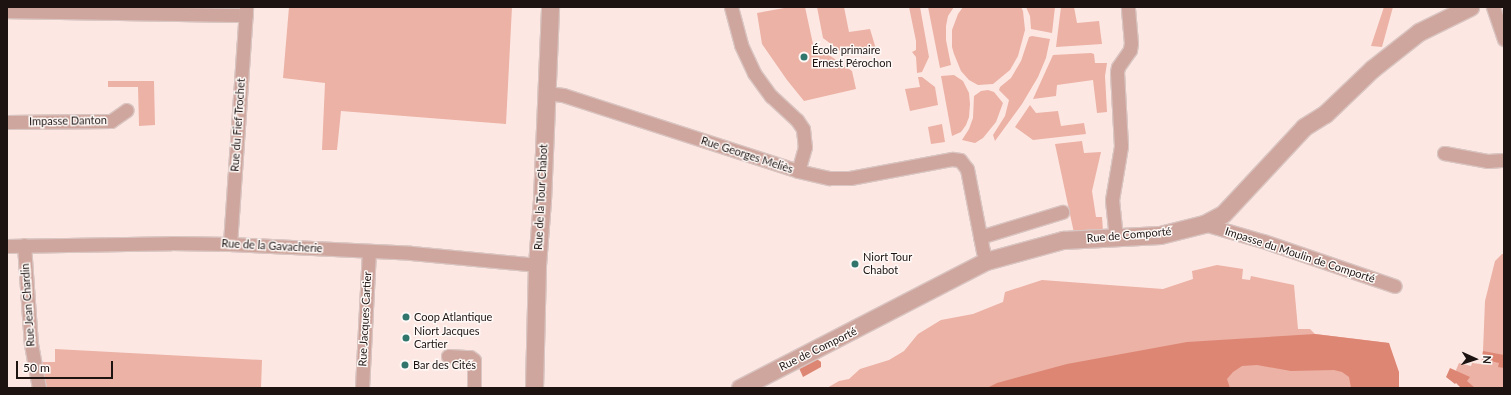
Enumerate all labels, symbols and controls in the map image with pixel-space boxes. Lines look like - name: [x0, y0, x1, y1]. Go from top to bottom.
- place label: École primaire Ernest Pérochon: [812, 44, 892, 70]
- marker: École primaire Ernest Pérochon: [799, 52, 809, 62]
- street label: Rue du Fief Trochet: [228, 78, 248, 172]
- street label: Impasse Danton: [29, 114, 107, 128]
- street label: Rue Georges Meliès: [699, 134, 795, 176]
- street label: Rue de la Tour Chabot: [532, 143, 550, 251]
- street label: Impasse du Moulin de Comporté: [1223, 224, 1377, 286]
- street label: Rue de Comporté: [1086, 225, 1172, 245]
- street label: Rue de la Gavacherie: [221, 237, 323, 255]
- place label: Niort Tour Chabot: [863, 251, 912, 277]
- marker: Niort Tour Chabot: [850, 259, 860, 269]
- street label: Rue Jean Chardin: [18, 263, 38, 347]
- street label: Rue Jacques Cartier: [356, 271, 374, 367]
- place label: Coop Atlantique: [414, 310, 493, 324]
- marker: Coop Atlantique: [401, 312, 411, 322]
- street label: Rue de Comporté: [777, 324, 859, 374]
- place label: Niort Jacques Cartier: [414, 325, 480, 351]
- marker: Niort Jacques Cartier: [401, 333, 411, 343]
- north arrow: [1455, 339, 1495, 379]
- scale bar: [18, 353, 115, 379]
- text: N: [1481, 355, 1494, 364]
- place label: Bar des Cités: [413, 358, 476, 372]
- text: 50 m: [23, 360, 50, 375]
- marker: Bar des Cités: [400, 360, 410, 370]

